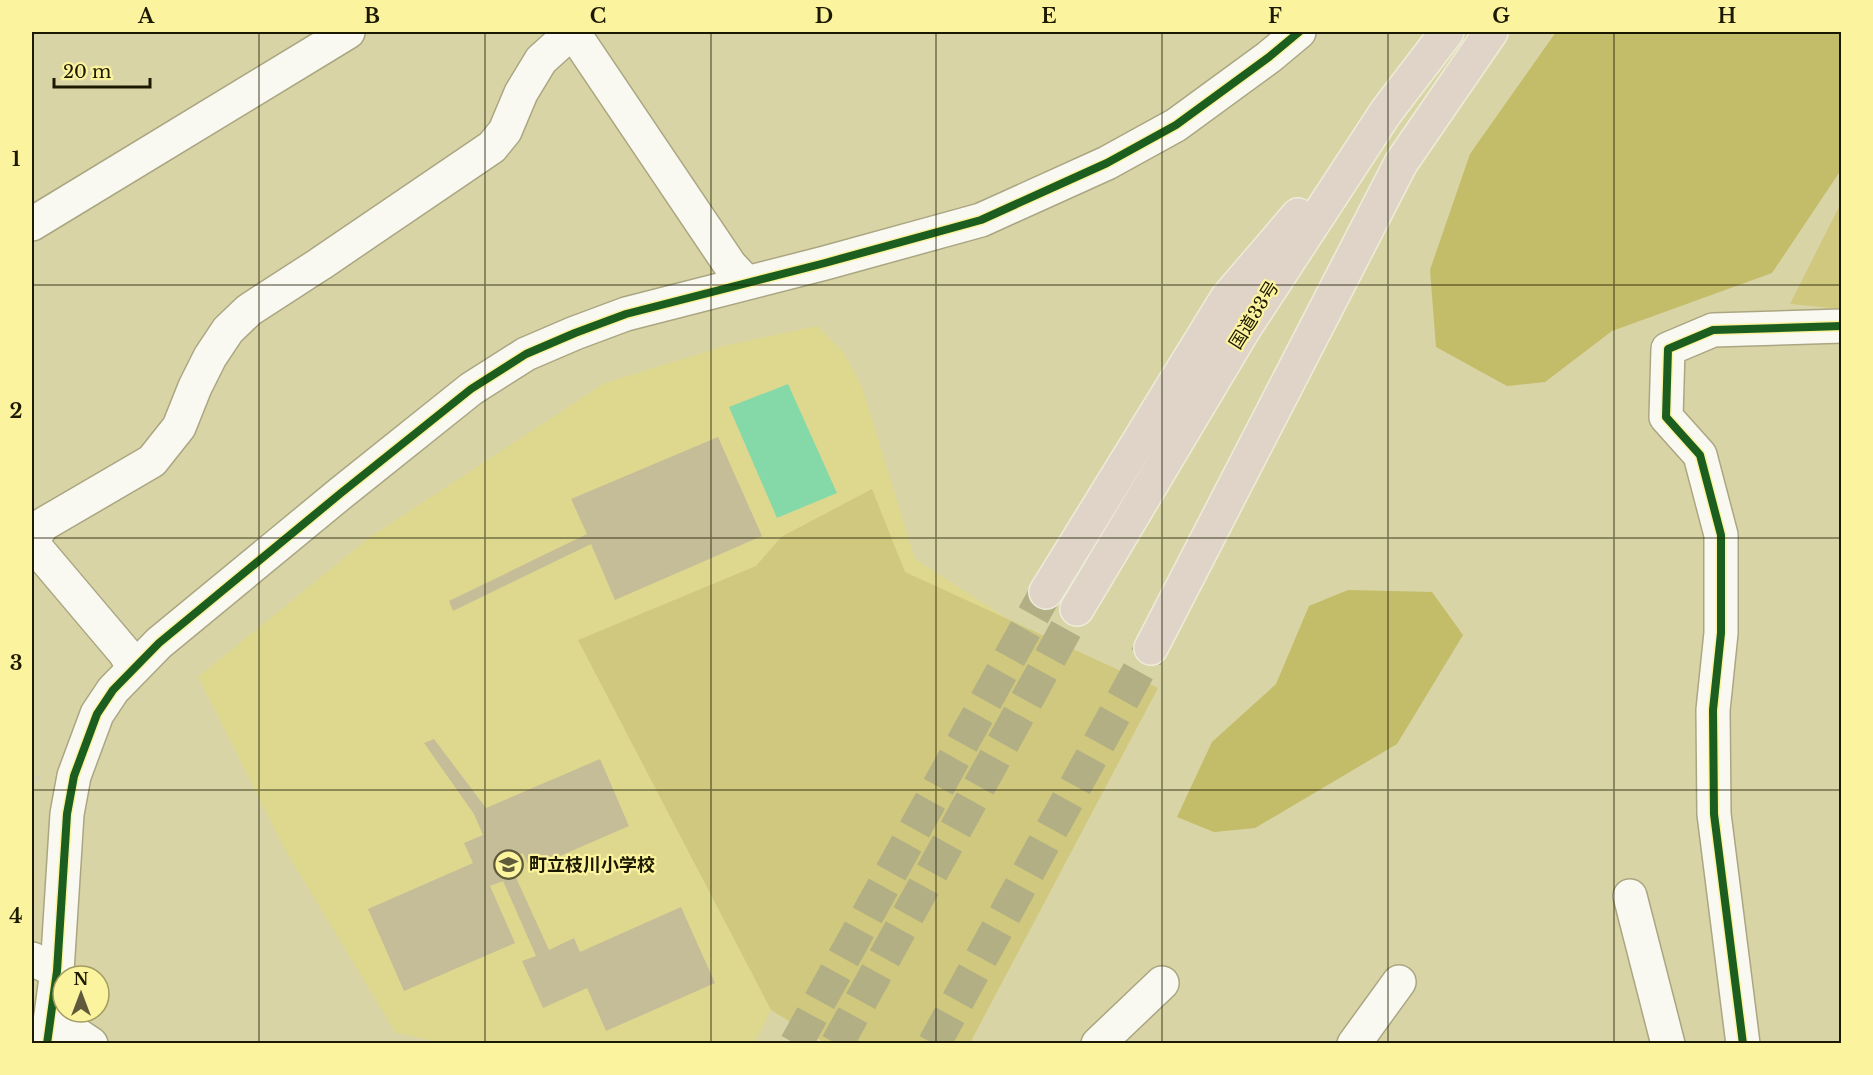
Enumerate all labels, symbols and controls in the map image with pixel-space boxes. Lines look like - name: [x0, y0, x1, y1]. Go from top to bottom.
- text: A: [137, 4, 155, 28]
- text: B: [364, 4, 380, 28]
- text: C: [590, 4, 606, 28]
- text: D: [815, 4, 833, 28]
- text: E: [1041, 4, 1057, 28]
- text: F: [1268, 4, 1282, 28]
- text: G: [1492, 4, 1510, 28]
- text: H: [1718, 4, 1737, 28]
- scale bar: [54, 51, 150, 89]
- text: 20 m: [63, 61, 111, 83]
- text: 1: [12, 147, 21, 171]
- street label: 国道33号: [1224, 277, 1284, 353]
- text: 2: [9, 399, 23, 423]
- text: 3: [10, 651, 22, 675]
- school or university icon: 町立枝川小学校: [492, 849, 524, 881]
- place label: 町立枝川小学校: [529, 854, 655, 876]
- text: 4: [9, 904, 23, 928]
- north arrow: [51, 964, 111, 1024]
- text: N: [73, 969, 89, 989]

